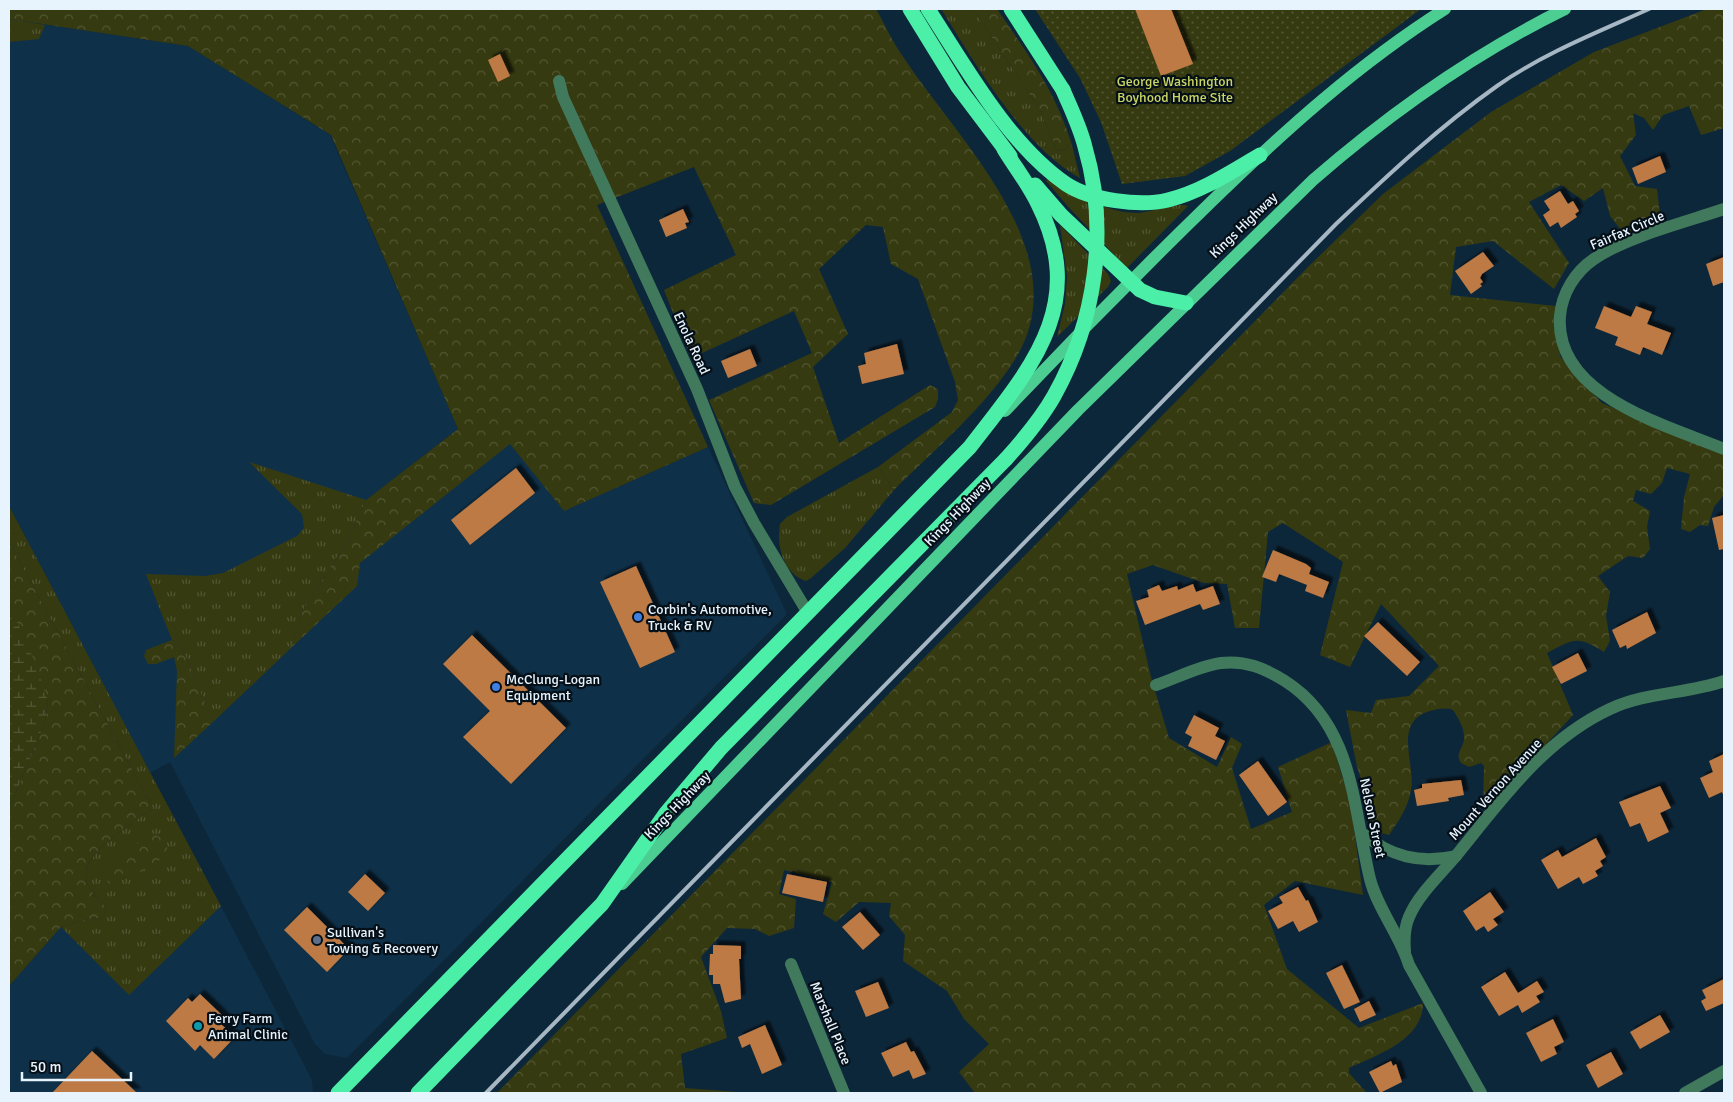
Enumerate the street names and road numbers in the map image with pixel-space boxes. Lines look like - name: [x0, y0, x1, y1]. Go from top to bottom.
- street label: Kings Highway: [1206, 188, 1281, 262]
- street label: Fairfax Circle: [1587, 207, 1667, 254]
- street label: Enola Road: [670, 309, 713, 377]
- street label: Kings Highway: [921, 475, 994, 550]
- street label: Mount Vernon Avenue: [1445, 735, 1545, 844]
- street label: Kings Highway: [641, 768, 714, 843]
- street label: Nelson Street: [1356, 777, 1389, 860]
- street label: Marshall Place: [806, 979, 855, 1067]

